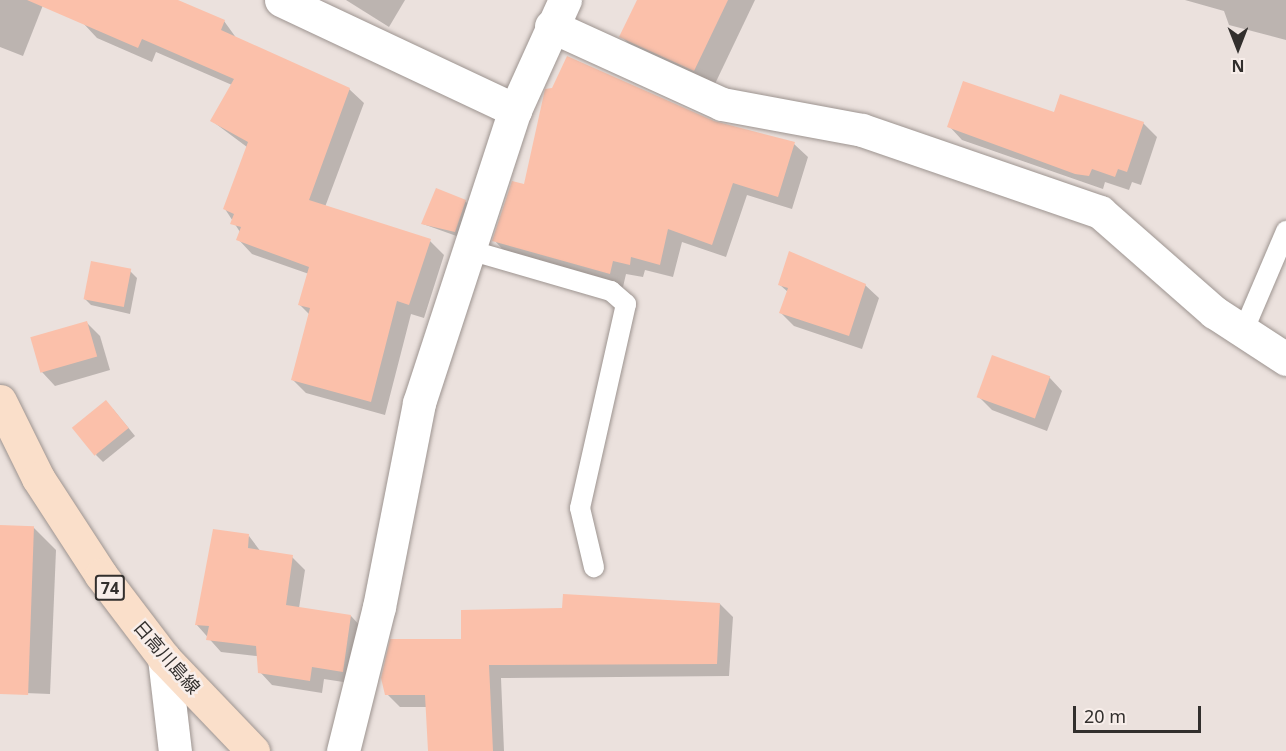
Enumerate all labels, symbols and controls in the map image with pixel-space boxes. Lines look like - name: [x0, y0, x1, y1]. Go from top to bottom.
- north arrow: [1208, 18, 1268, 78]
- text: N: [1232, 55, 1245, 77]
- road number: 74: [94, 575, 126, 601]
- street label: 日高川島線: [129, 616, 205, 698]
- scale bar: [1076, 694, 1204, 732]
- text: 20 m: [1084, 704, 1126, 728]

